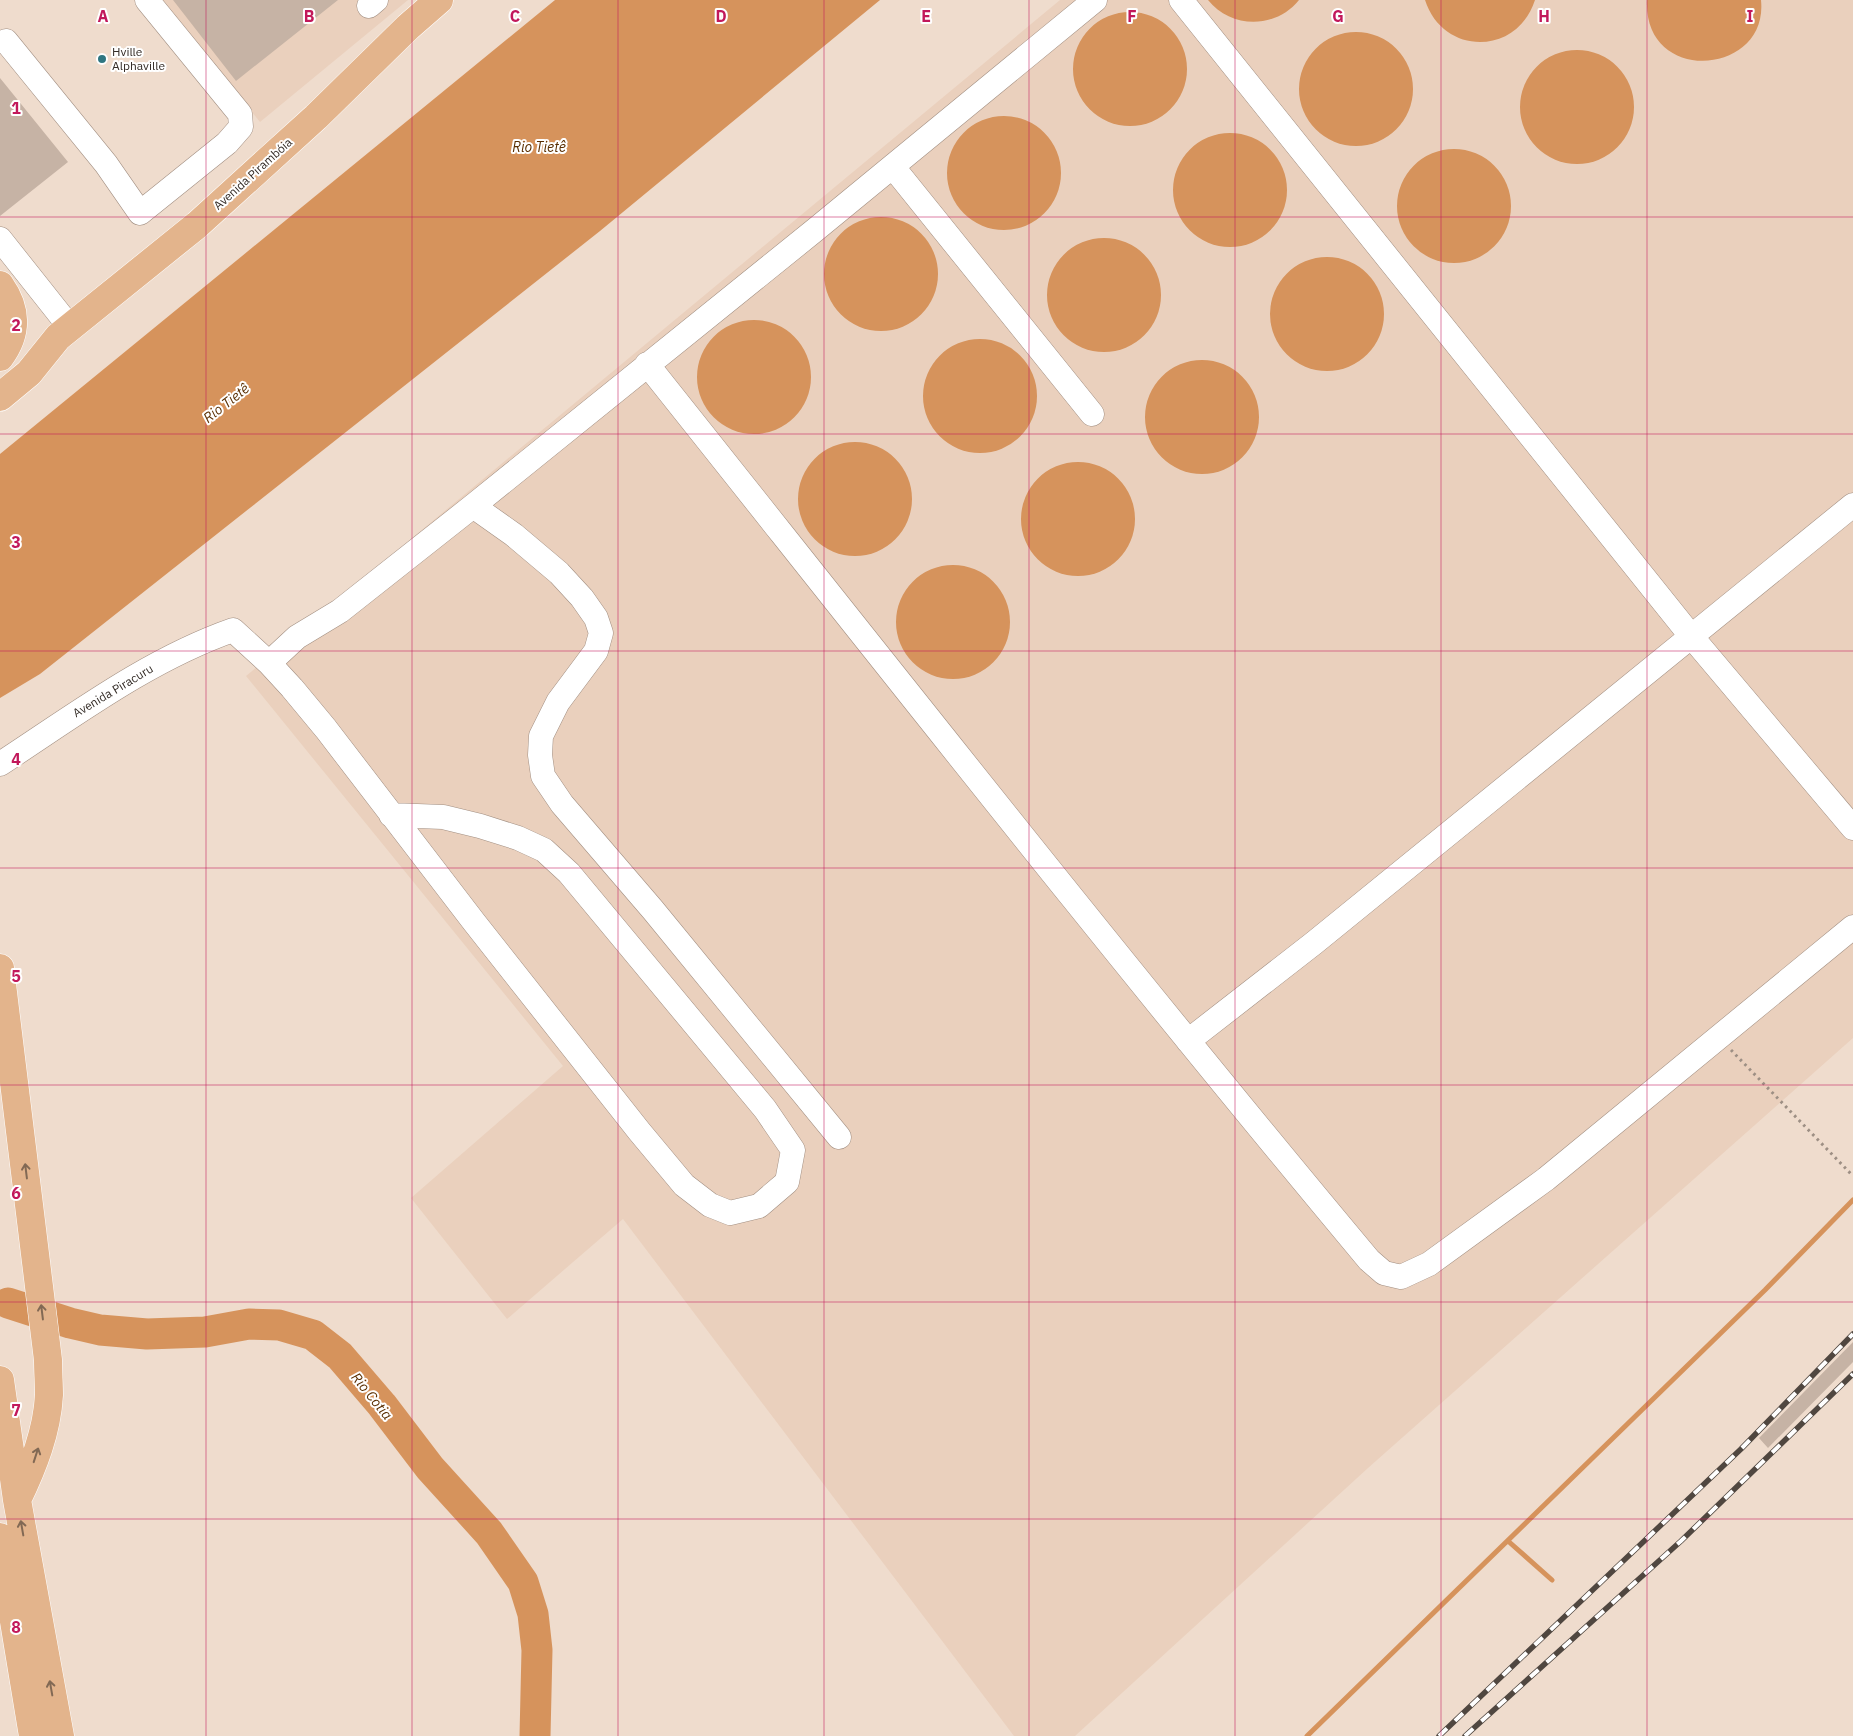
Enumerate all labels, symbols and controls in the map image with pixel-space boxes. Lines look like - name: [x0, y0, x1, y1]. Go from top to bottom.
- text: A: [98, 6, 109, 26]
- text: B: [304, 6, 315, 26]
- text: C: [510, 6, 520, 26]
- text: D: [715, 6, 727, 26]
- text: E: [921, 6, 931, 26]
- text: F: [1127, 6, 1137, 26]
- text: G: [1332, 6, 1344, 26]
- text: H: [1538, 6, 1550, 26]
- text: I: [1747, 6, 1754, 26]
- place label: Hville Alphaville: [112, 44, 165, 73]
- marker: Hville Alphaville: [96, 53, 108, 65]
- text: 1: [11, 98, 21, 118]
- street label: Avenida Pirambóia: [210, 134, 295, 213]
- water label: Rio Tietê: [512, 138, 566, 156]
- text: 2: [11, 315, 21, 335]
- water label: Rio Tietê: [199, 379, 253, 427]
- text: 3: [11, 532, 21, 552]
- street label: Avenida Piracuru: [70, 661, 156, 720]
- text: 4: [11, 749, 21, 769]
- text: 5: [11, 966, 21, 986]
- one-way arrow: [21, 1164, 31, 1180]
- text: 6: [11, 1183, 21, 1203]
- one-way arrow: [37, 1304, 47, 1320]
- water label: Rio Cotia: [347, 1369, 397, 1423]
- text: 7: [11, 1400, 21, 1420]
- one-way arrow: [32, 1447, 42, 1463]
- one-way arrow: [17, 1520, 27, 1536]
- text: 8: [11, 1617, 21, 1637]
- one-way arrow: [46, 1680, 56, 1696]

